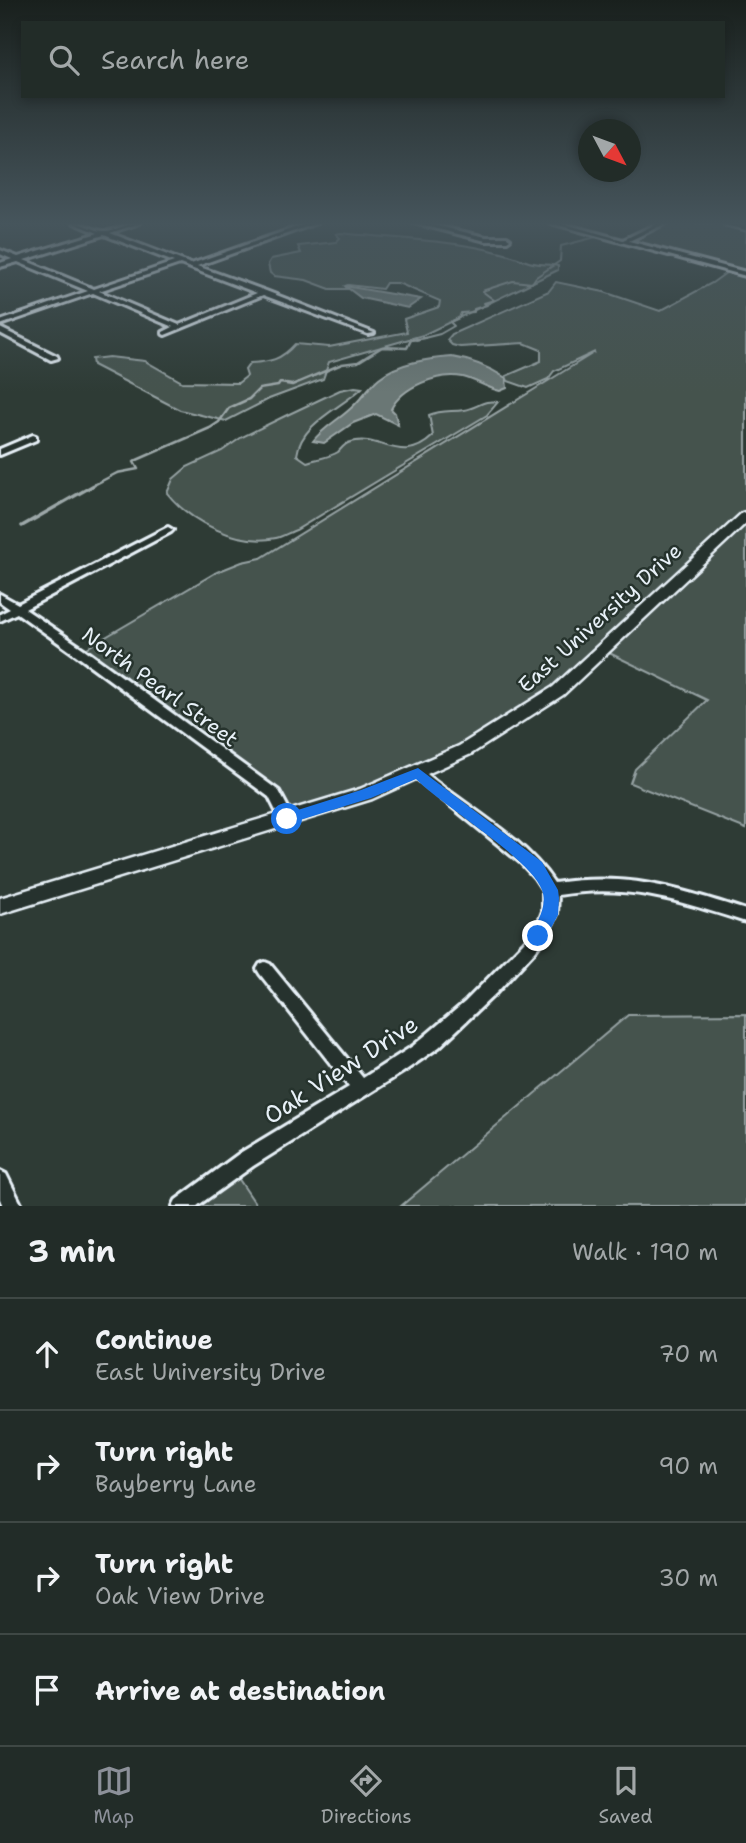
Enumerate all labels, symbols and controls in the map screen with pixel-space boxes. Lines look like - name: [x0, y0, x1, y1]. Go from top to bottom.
- search box: [21, 21, 725, 98]
- icon: search: [45, 41, 83, 79]
- text: Search here: [101, 42, 250, 77]
- north arrow: [578, 119, 641, 182]
- street label: East University Drive: [512, 537, 688, 699]
- street label: North Pearl Street: [76, 621, 244, 753]
- route start: [271, 803, 302, 834]
- route end: [522, 920, 553, 951]
- street label: Oak View Drive: [258, 1008, 424, 1132]
- text: 3 min: [28, 1231, 115, 1272]
- text: Walk · 190 m: [572, 1237, 718, 1267]
- text: Continue: [95, 1322, 213, 1357]
- icon: ahead: [28, 1335, 66, 1373]
- text: 70 m: [659, 1339, 718, 1369]
- text: East University Drive: [95, 1357, 326, 1387]
- text: Turn right: [95, 1434, 233, 1469]
- icon: right: [28, 1447, 66, 1485]
- text: 90 m: [658, 1451, 718, 1481]
- text: Bayberry Lane: [95, 1469, 257, 1499]
- text: Turn right: [95, 1546, 233, 1581]
- icon: right: [28, 1559, 66, 1597]
- text: 30 m: [659, 1563, 718, 1593]
- text: Oak View Drive: [95, 1581, 265, 1611]
- icon: arrive: [28, 1671, 66, 1709]
- text: Arrive at destination: [95, 1673, 385, 1708]
- tab: Map: [93, 1762, 134, 1829]
- tab: Directions: [321, 1762, 412, 1829]
- tab: Saved: [599, 1762, 653, 1829]

